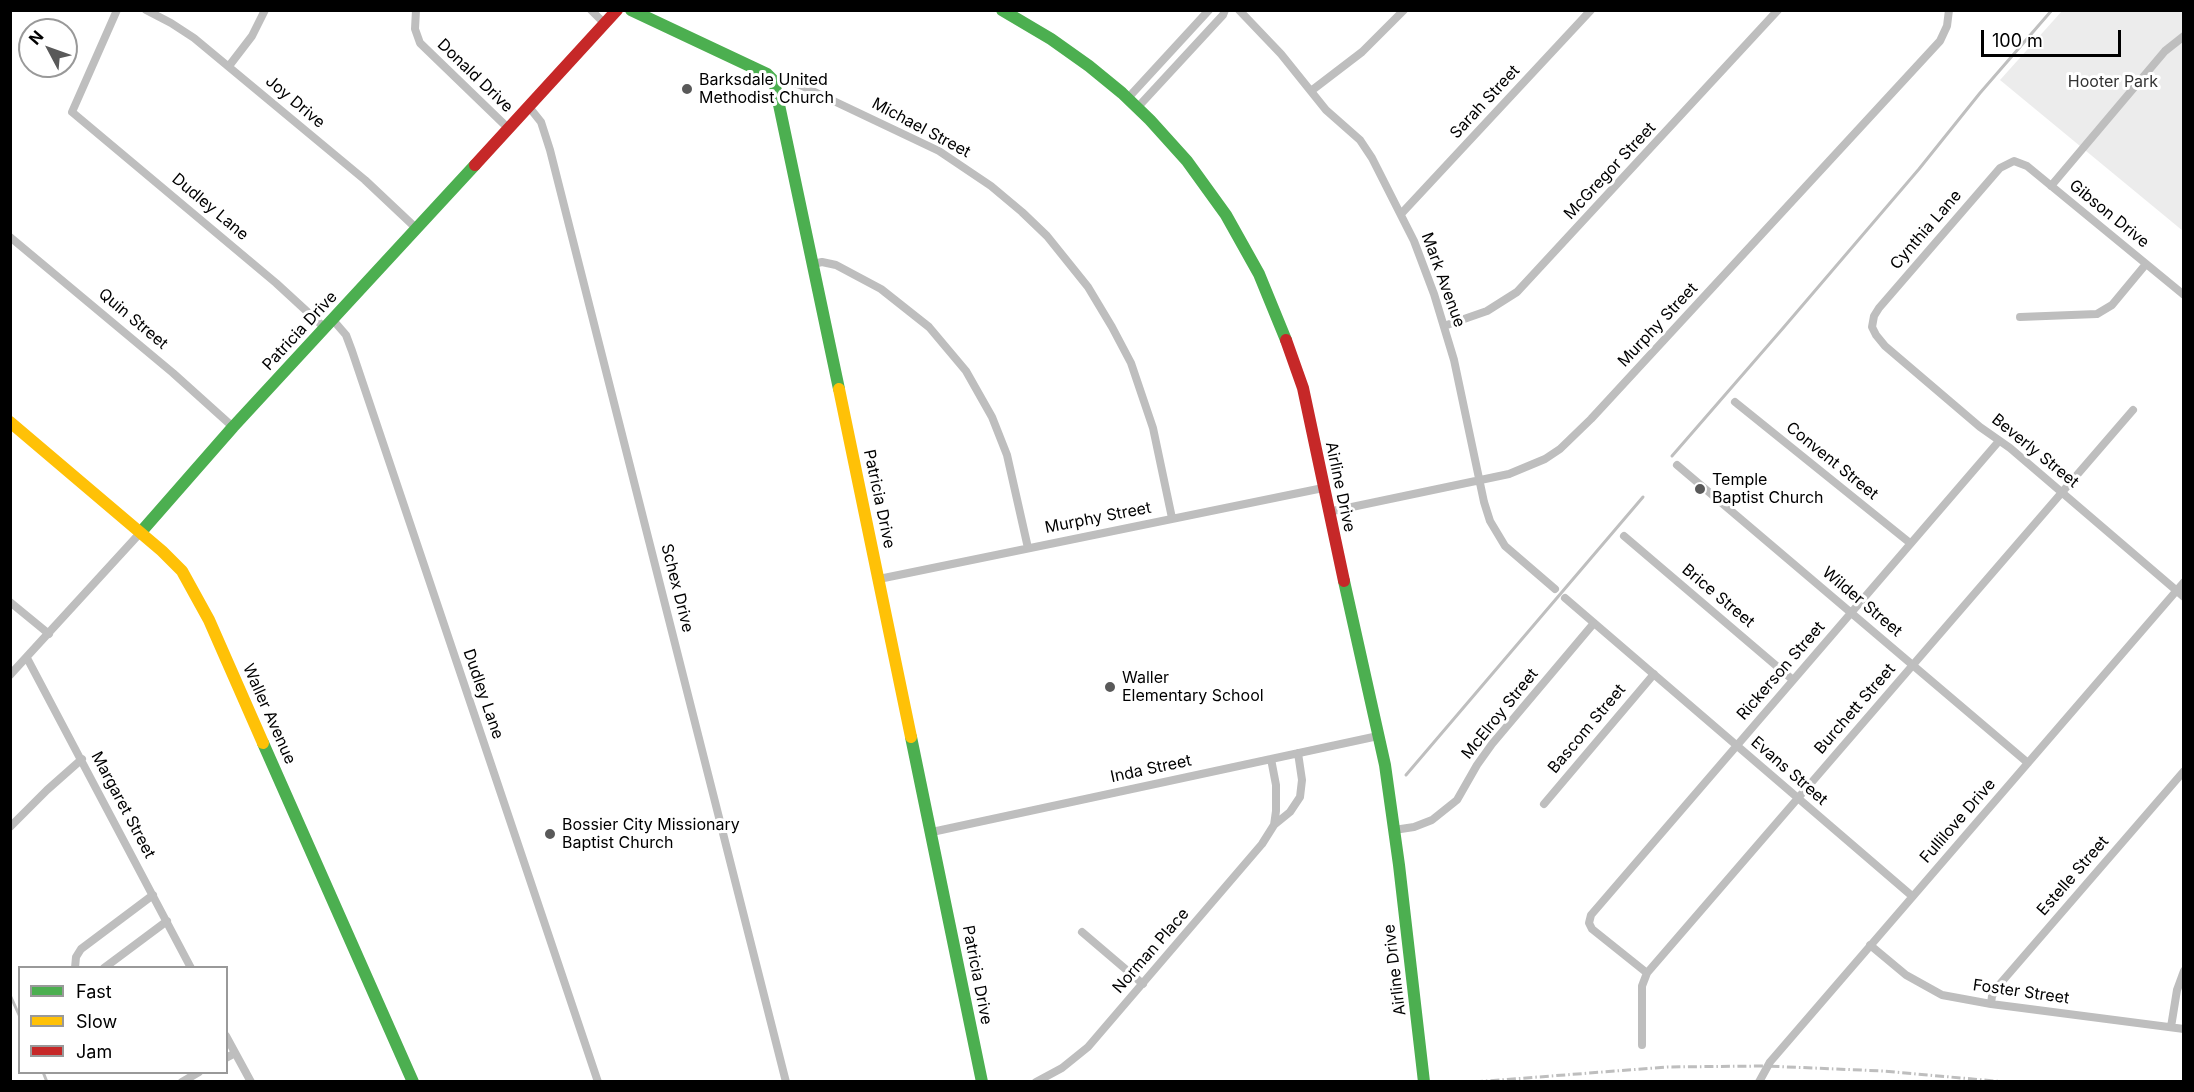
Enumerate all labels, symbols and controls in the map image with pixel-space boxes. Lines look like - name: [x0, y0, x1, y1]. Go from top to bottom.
- north arrow: [18, 18, 78, 78]
- scale bar: [1984, 18, 2124, 56]
- text: N: [24, 26, 47, 49]
- text: 100 m: [1992, 30, 2043, 51]
- street label: Donald Drive: [433, 35, 517, 117]
- street label: Sarah Street: [1446, 61, 1524, 143]
- place label: Barksdale United Methodist Church: [699, 70, 834, 108]
- street label: Joy Drive: [261, 72, 329, 132]
- park label: Hooter Park: [2068, 72, 2158, 92]
- marker: Barksdale United Methodist Church: [680, 82, 694, 96]
- street label: Michael Street: [868, 94, 974, 162]
- street label: McGregor Street: [1560, 118, 1660, 224]
- street label: Dudley Lane: [168, 169, 252, 245]
- street label: Gibson Drive: [2065, 176, 2153, 252]
- street label: Cynthia Lane: [1886, 186, 1966, 274]
- street label: Mark Avenue: [1417, 230, 1469, 330]
- street label: Murphy Street: [1614, 279, 1702, 371]
- street label: Quin Street: [94, 284, 172, 354]
- street label: Patricia Drive: [259, 288, 341, 374]
- street label: Beverly Street: [1988, 410, 2082, 492]
- street label: Convent Street: [1782, 418, 1882, 504]
- street label: Airline Drive: [1321, 440, 1359, 534]
- street label: Patricia Drive: [859, 448, 899, 550]
- place label: Temple Baptist Church: [1712, 470, 1824, 508]
- marker: Temple Baptist Church: [1693, 482, 1707, 496]
- street label: Murphy Street: [1043, 498, 1153, 538]
- street label: Schex Drive: [657, 542, 697, 634]
- street label: Brice Street: [1678, 560, 1758, 632]
- street label: Wilder Street: [1818, 563, 1906, 641]
- street label: Rickerson Street: [1733, 618, 1829, 724]
- street label: Dudley Lane: [459, 646, 507, 742]
- street label: Burchett Street: [1811, 660, 1899, 758]
- street label: Waller Avenue: [238, 661, 300, 767]
- street label: McElroy Street: [1458, 665, 1542, 763]
- place label: Waller Elementary School: [1122, 668, 1264, 706]
- marker: Waller Elementary School: [1103, 680, 1117, 694]
- street label: Bascom Street: [1544, 681, 1630, 777]
- street label: Evans Street: [1747, 733, 1831, 809]
- street label: Margaret Street: [87, 748, 159, 862]
- street label: Inda Street: [1109, 751, 1193, 787]
- street label: Fullilove Drive: [1916, 775, 2000, 867]
- place label: Bossier City Missionary Baptist Church: [562, 815, 740, 853]
- marker: Bossier City Missionary Baptist Church: [543, 827, 557, 841]
- street label: Estelle Street: [2033, 832, 2113, 920]
- street label: Norman Place: [1109, 905, 1193, 997]
- street label: Airline Drive: [1380, 923, 1410, 1017]
- street label: Patricia Drive: [958, 924, 996, 1026]
- legend: [18, 966, 228, 1074]
- street label: Foster Street: [1972, 976, 2070, 1008]
- text: Fast: [76, 981, 112, 1002]
- text: Slow: [76, 1011, 117, 1032]
- text: Jam: [76, 1041, 112, 1062]

